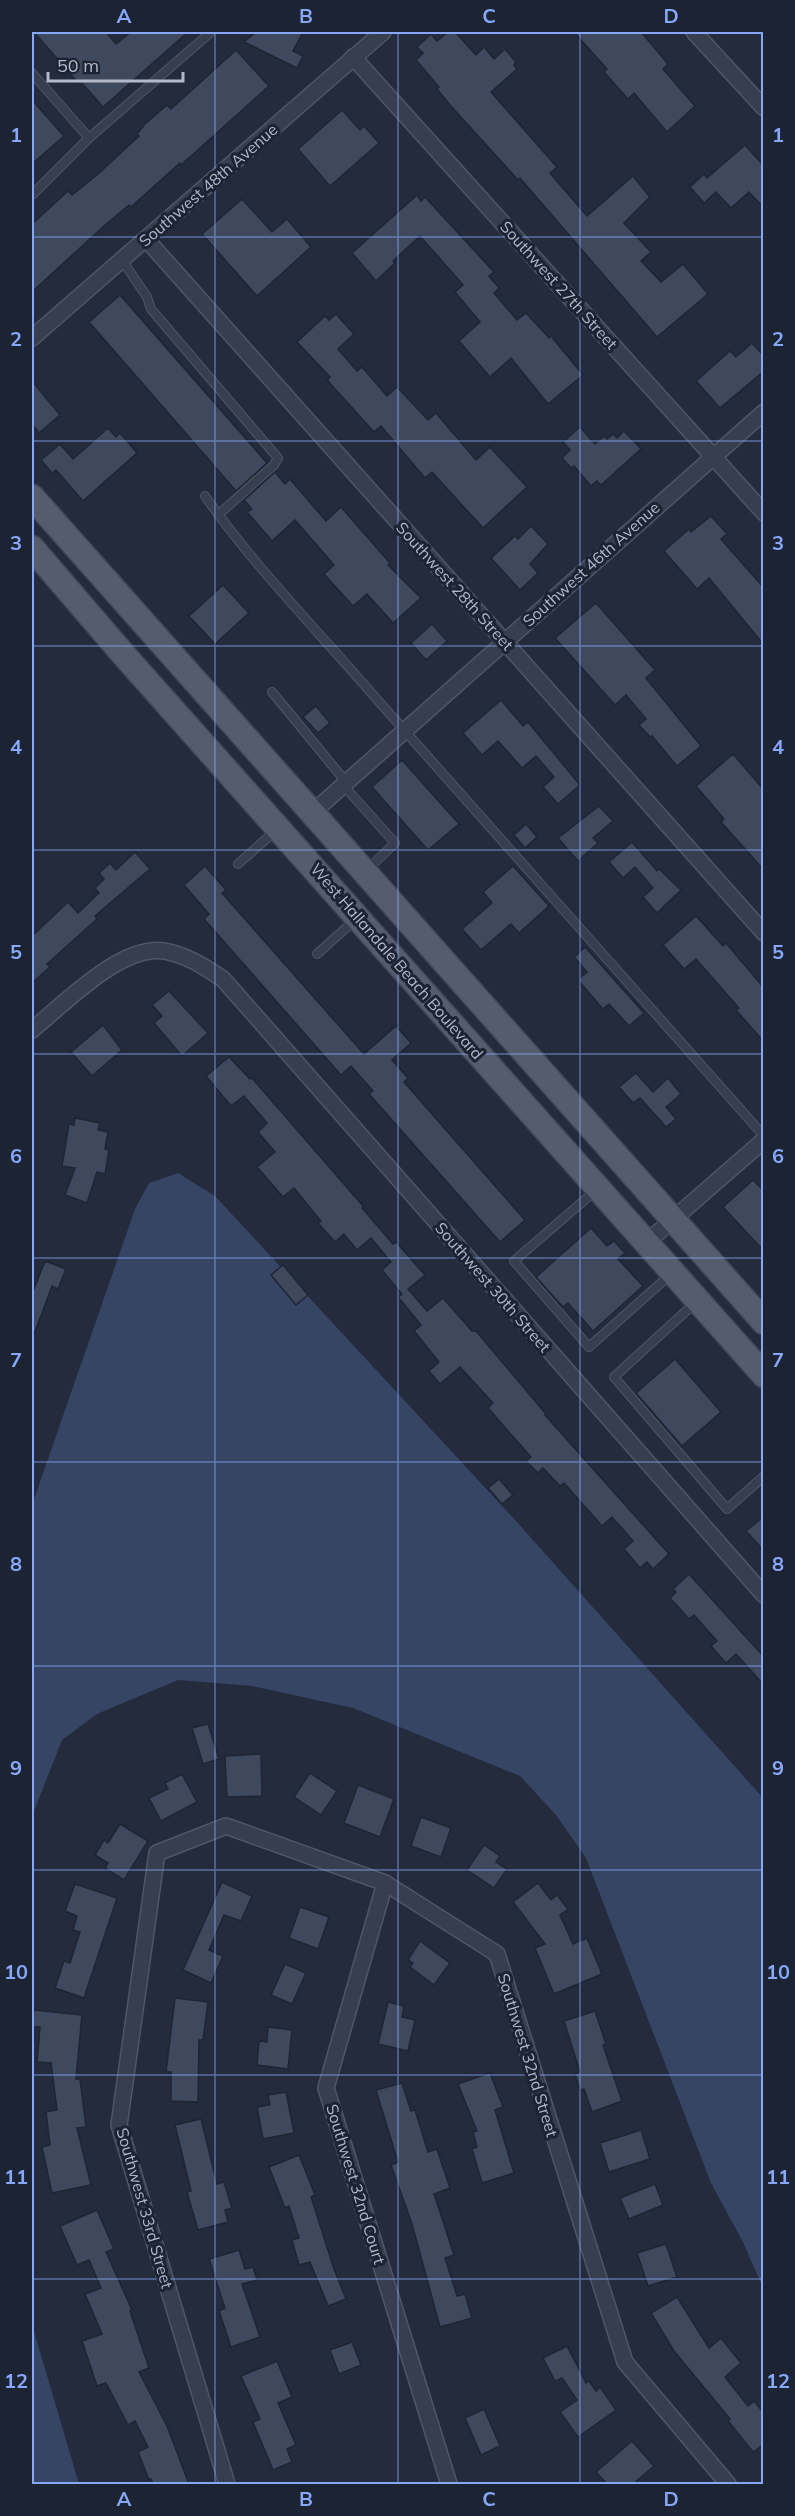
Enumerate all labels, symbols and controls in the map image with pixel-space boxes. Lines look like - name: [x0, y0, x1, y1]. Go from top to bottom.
- text: A: [117, 3, 132, 28]
- text: B: [299, 3, 313, 28]
- text: C: [482, 3, 496, 28]
- text: D: [663, 3, 679, 28]
- scale bar: [48, 45, 183, 83]
- text: 50 m: [57, 54, 99, 77]
- street label: Southwest 48th Avenue: [134, 119, 282, 251]
- text: 1: [10, 122, 22, 147]
- text: 1: [772, 122, 784, 147]
- street label: Southwest 27th Street: [496, 217, 622, 354]
- text: 2: [10, 326, 22, 351]
- text: 2: [772, 326, 784, 351]
- street label: Southwest 46th Avenue: [518, 497, 664, 631]
- street label: Southwest 28th Street: [392, 518, 518, 655]
- text: 3: [10, 530, 22, 555]
- text: 3: [772, 530, 784, 555]
- text: 4: [10, 734, 22, 759]
- text: 4: [772, 734, 784, 759]
- street label: West Hallandale Beach Boulevard: [306, 859, 488, 1063]
- text: 5: [10, 939, 22, 964]
- text: 5: [772, 939, 784, 964]
- text: 6: [10, 1143, 22, 1168]
- text: 6: [772, 1143, 784, 1168]
- street label: Southwest 30th Street: [431, 1218, 555, 1356]
- text: 7: [10, 1347, 22, 1372]
- text: 7: [772, 1347, 784, 1372]
- text: 8: [10, 1551, 22, 1576]
- text: 8: [772, 1551, 784, 1576]
- text: 9: [10, 1755, 22, 1780]
- text: 9: [772, 1755, 784, 1780]
- text: 10: [4, 1959, 28, 1984]
- text: 10: [766, 1959, 790, 1984]
- street label: Southwest 32nd Street: [494, 1971, 563, 2140]
- street label: Southwest 32nd Court: [322, 2102, 390, 2267]
- street label: Southwest 33rd Street: [112, 2125, 178, 2291]
- text: 11: [4, 2164, 28, 2189]
- text: 11: [766, 2164, 790, 2189]
- text: 12: [4, 2368, 28, 2393]
- text: 12: [766, 2368, 790, 2393]
- text: A: [117, 2486, 132, 2511]
- text: B: [299, 2486, 313, 2511]
- text: C: [482, 2486, 496, 2511]
- text: D: [663, 2486, 679, 2511]

